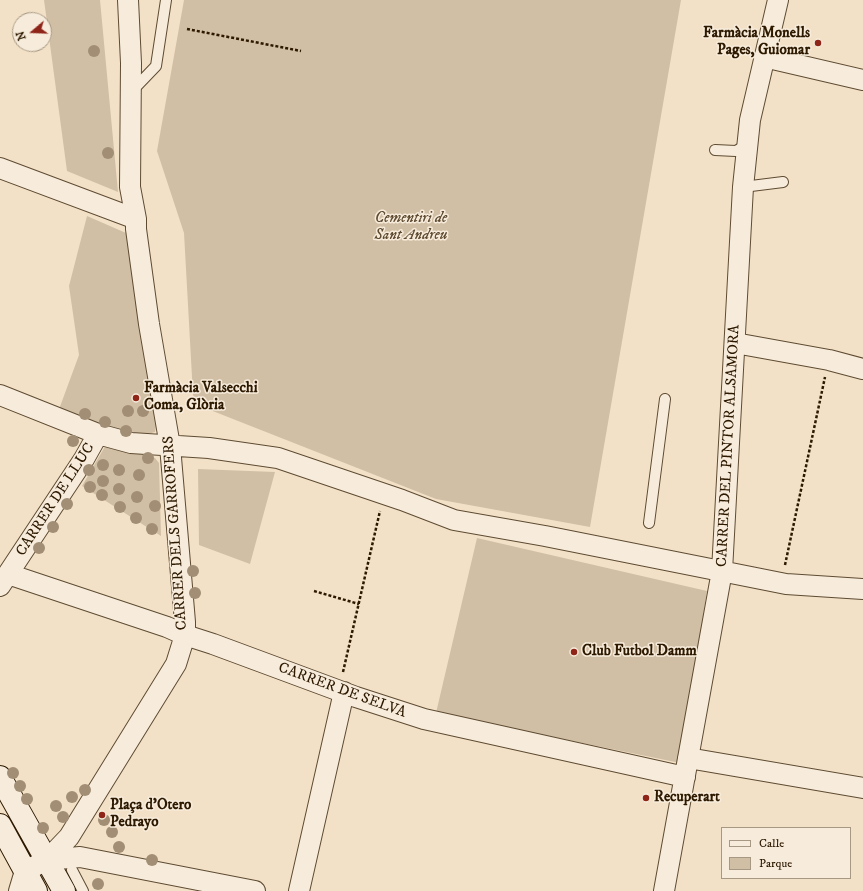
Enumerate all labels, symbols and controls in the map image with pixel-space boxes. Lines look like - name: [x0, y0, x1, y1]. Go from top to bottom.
- north arrow: [12, 12, 52, 52]
- place label: Farmàcia Monells Pages, Guiomar: [703, 25, 810, 60]
- text: N: [14, 29, 30, 42]
- marker: Farmàcia Monells Pages, Guiomar: [813, 38, 823, 48]
- park label: Cementiri de Sant Andreu: [375, 210, 447, 245]
- street label: CARRER DEL PINTOR ALSAMORA: [714, 324, 744, 568]
- place label: Farmàcia Valsecchi Coma, Glòria: [144, 380, 258, 415]
- marker: Farmàcia Valsecchi Coma, Glòria: [131, 393, 141, 403]
- street label: CARRER DELS GARROFERS: [160, 435, 192, 631]
- street label: CARRER DE LLUC: [13, 440, 99, 560]
- place label: Club Futbol Damm: [582, 643, 697, 661]
- marker: Club Futbol Damm: [569, 647, 579, 657]
- street label: CARRER DE SELVA: [276, 659, 408, 723]
- place label: Recuperart: [654, 789, 720, 807]
- marker: Recuperart: [641, 793, 651, 803]
- place label: Plaça d'Otero Pedrayo: [110, 797, 191, 832]
- marker: Plaça d'Otero Pedrayo: [97, 810, 107, 820]
- legend: [721, 827, 851, 879]
- text: Calle: [759, 836, 784, 851]
- text: Parque: [759, 856, 792, 871]

